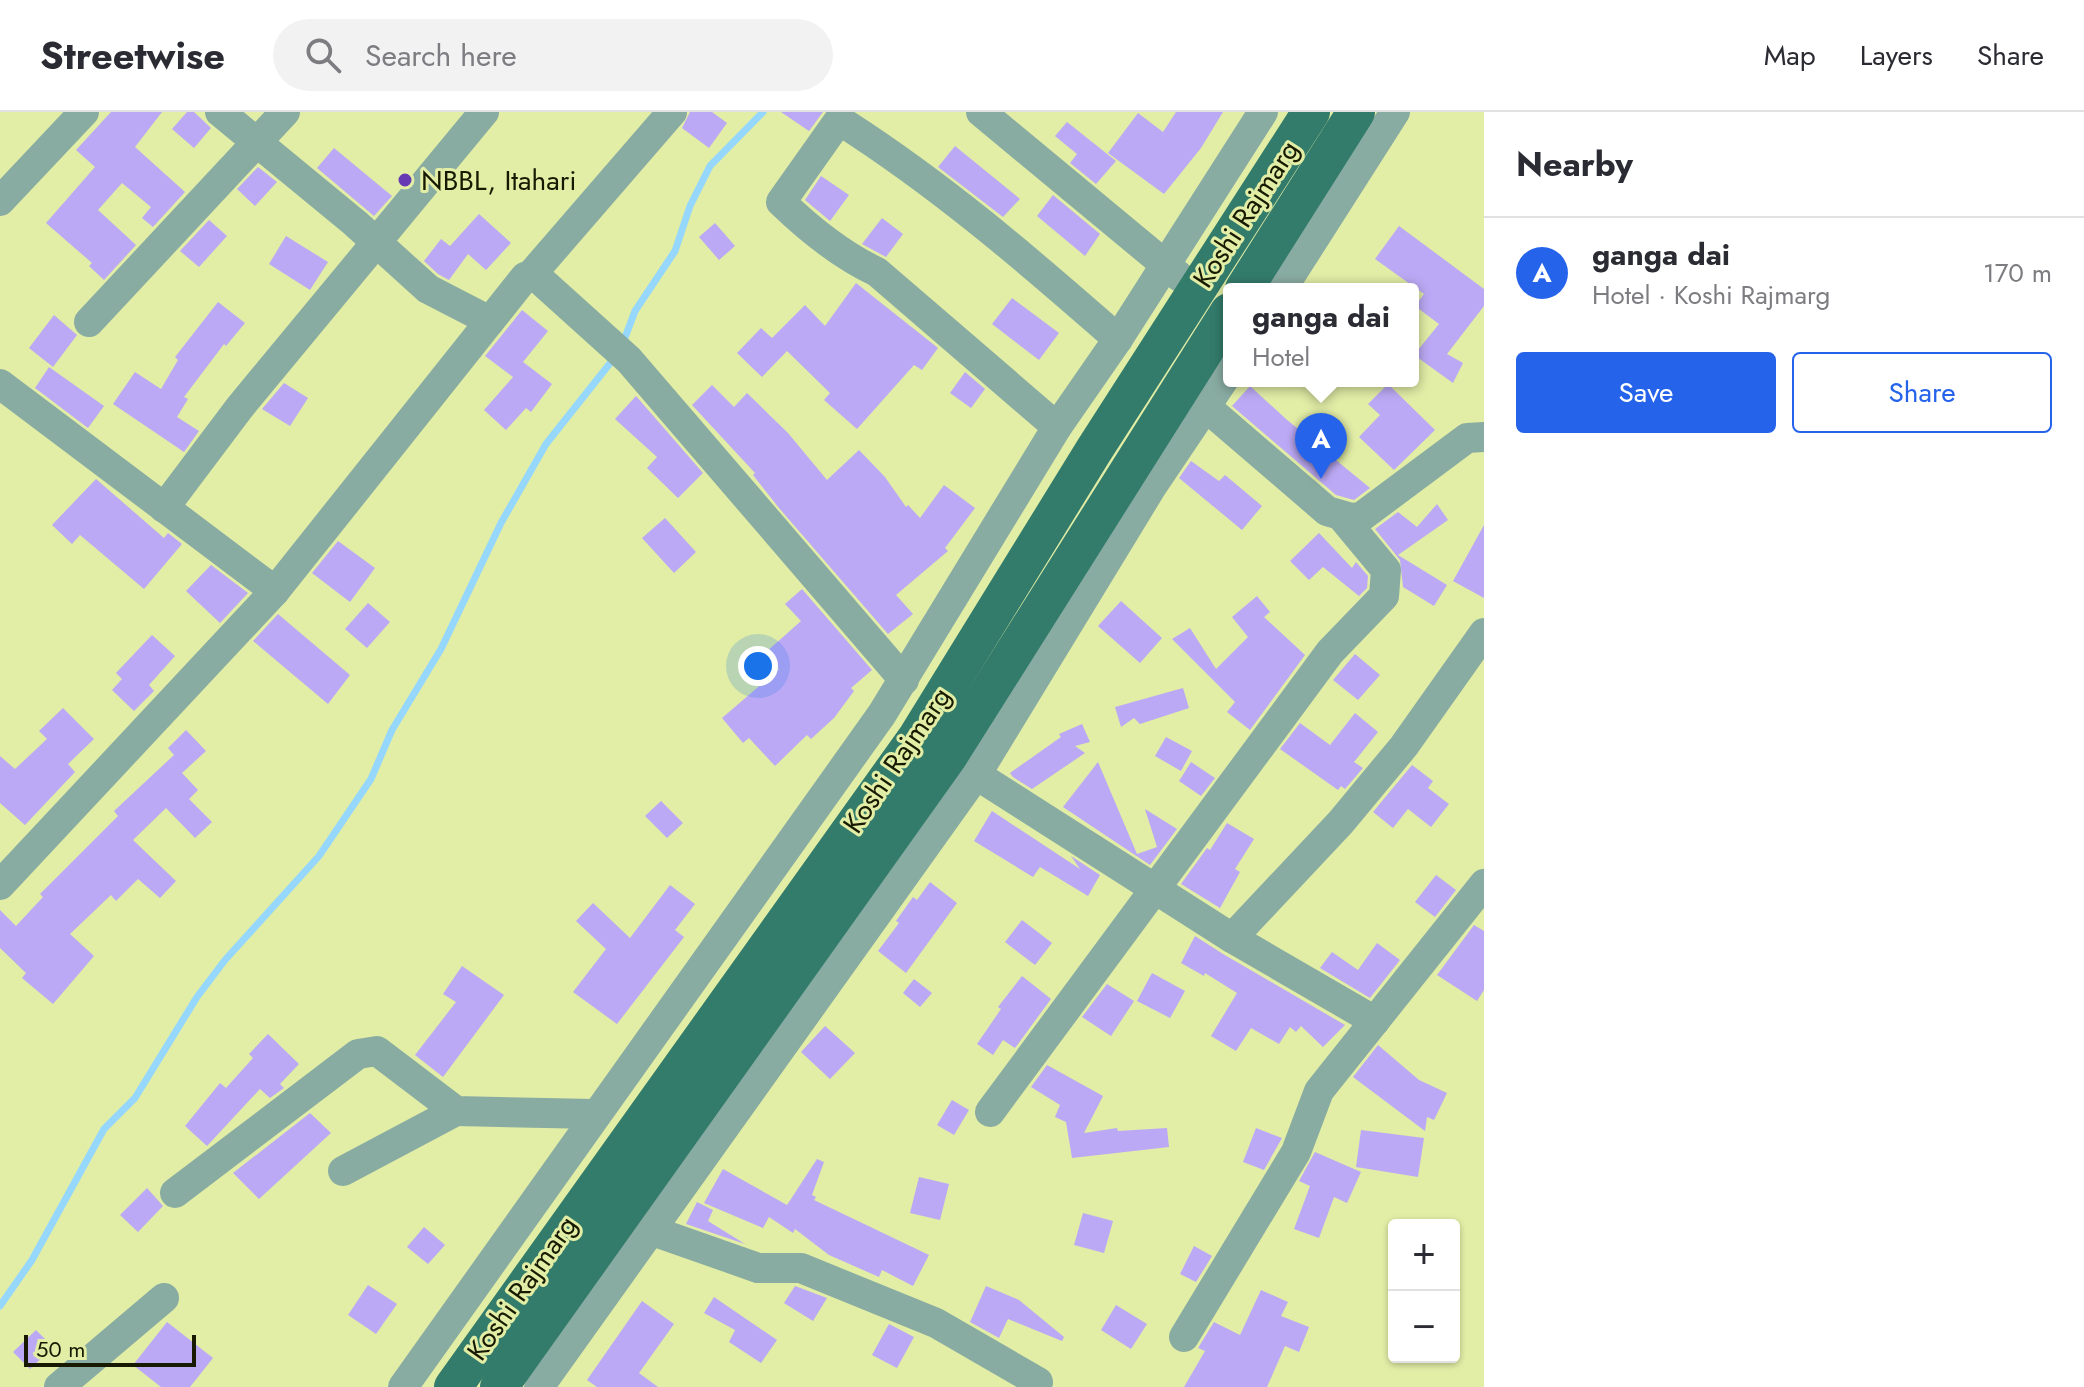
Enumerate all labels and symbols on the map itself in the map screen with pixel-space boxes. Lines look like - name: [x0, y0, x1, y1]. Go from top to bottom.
- street label: Koshi Rajmarg: [1183, 132, 1309, 296]
- place label: NBBL, Itahari: [421, 160, 577, 201]
- marker: NBBL, Itahari: [396, 171, 414, 189]
- pin: A: [1295, 413, 1347, 479]
- your location: [738, 646, 778, 686]
- street label: Koshi Rajmarg: [833, 679, 961, 841]
- street label: Koshi Rajmarg: [457, 1207, 587, 1369]
- scale bar: [24, 1331, 196, 1367]

